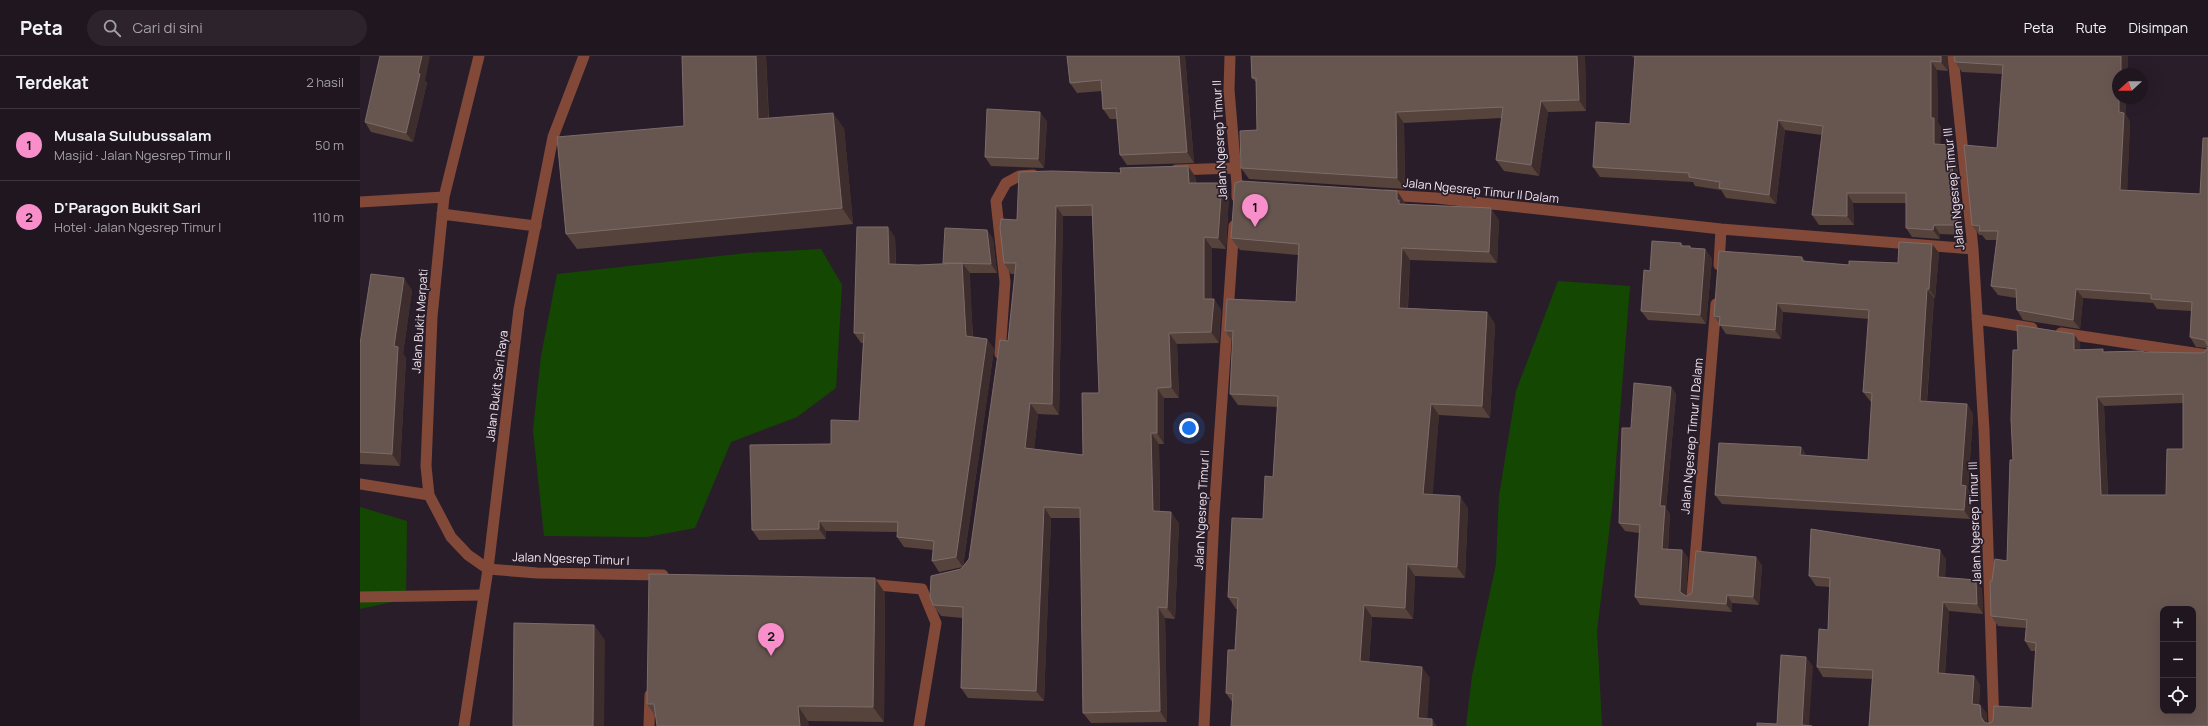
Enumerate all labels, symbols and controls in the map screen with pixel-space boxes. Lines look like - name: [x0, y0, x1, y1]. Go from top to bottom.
- search box: [87, 10, 367, 46]
- text: Peta: [20, 15, 63, 41]
- icon: search: [101, 17, 123, 39]
- text: Cari di sini: [133, 17, 203, 38]
- text: Peta: [2024, 18, 2054, 37]
- text: Rute: [2076, 18, 2106, 37]
- text: Disimpan: [2128, 18, 2188, 37]
- north arrow: [2112, 68, 2148, 104]
- text: Terdekat: [16, 71, 89, 94]
- text: 2 hasil: [306, 73, 344, 91]
- street label: Jalan Ngesrep Timur II: [1208, 80, 1231, 200]
- text: Musala Sulubussalam: [54, 125, 212, 146]
- street label: Jalan Ngesrep Timur III: [1939, 127, 1968, 251]
- text: 1: [26, 136, 32, 154]
- text: 50 m: [315, 136, 344, 154]
- text: Masjid · Jalan Ngesrep Timur II: [54, 146, 231, 164]
- street label: Jalan Ngesrep Timur II Dalam: [1402, 174, 1560, 207]
- pin: 1: [1242, 194, 1268, 227]
- text: D'Paragon Bukit Sari: [54, 197, 201, 218]
- text: 2: [25, 208, 33, 226]
- text: 110 m: [312, 208, 344, 226]
- text: Hotel · Jalan Ngesrep Timur I: [54, 218, 221, 236]
- street label: Jalan Bukit Merpati: [407, 268, 432, 374]
- street label: Jalan Bukit Sari Raya: [481, 329, 512, 443]
- street label: Jalan Ngesrep Timur II Dalam: [1676, 357, 1707, 515]
- your location: [1179, 418, 1199, 438]
- street label: Jalan Ngesrep Timur II: [1190, 450, 1213, 570]
- street label: Jalan Ngesrep Timur III: [1964, 461, 1985, 585]
- street label: Jalan Ngesrep Timur I: [512, 548, 630, 569]
- map controls: [2160, 606, 2196, 714]
- button: +: [2160, 606, 2196, 642]
- pin: 2: [758, 623, 784, 656]
- button: −: [2160, 642, 2196, 678]
- button: locate: [2160, 678, 2196, 714]

